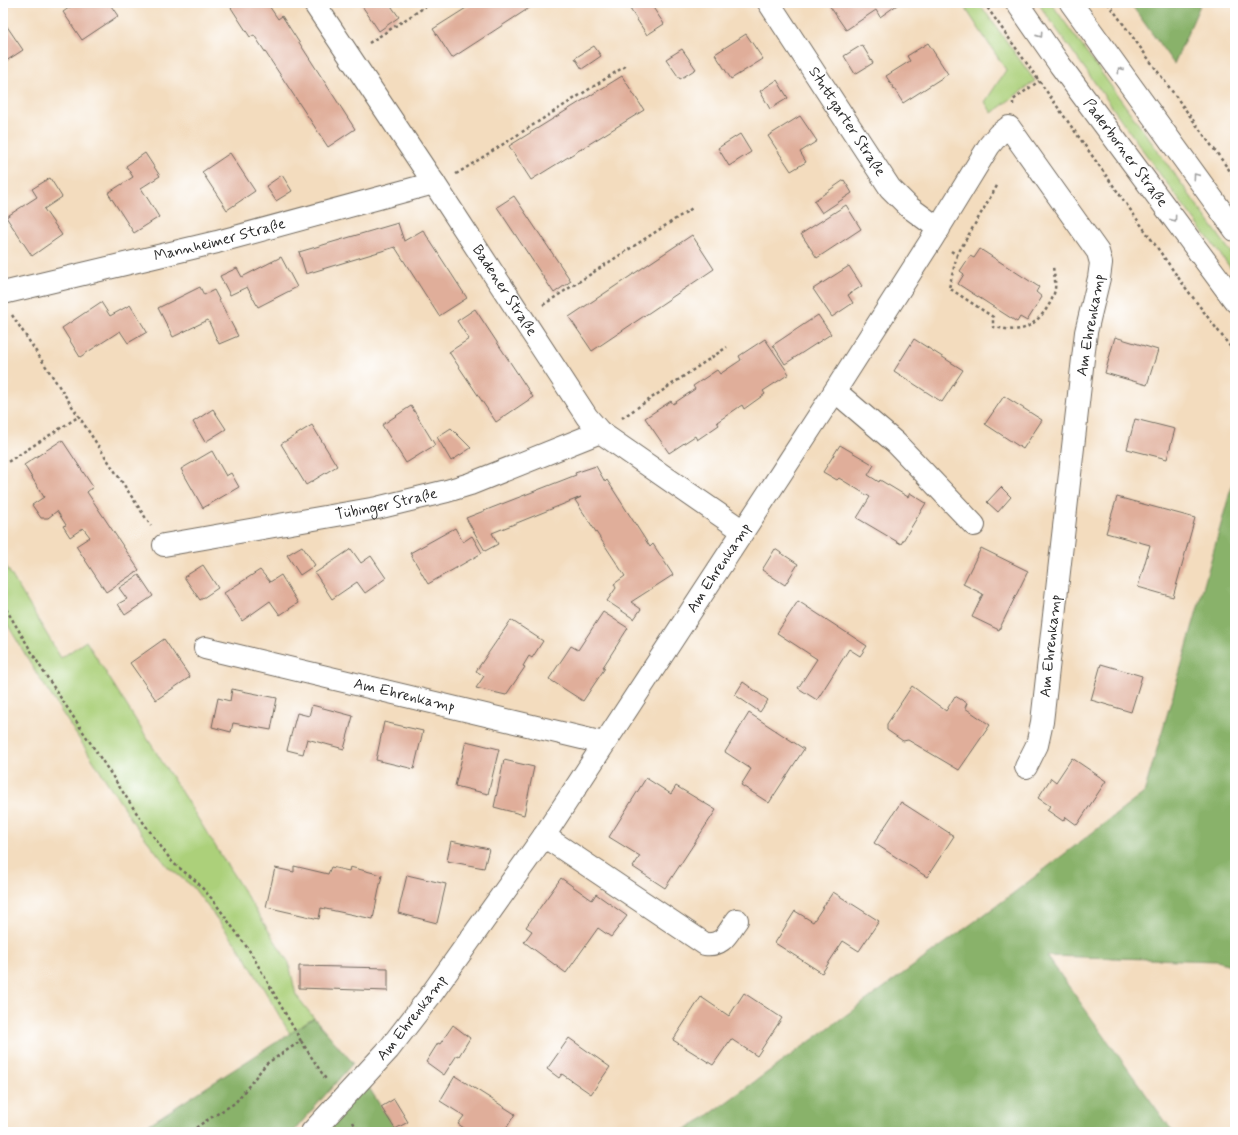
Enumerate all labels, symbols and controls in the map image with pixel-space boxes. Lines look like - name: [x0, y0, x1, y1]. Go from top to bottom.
- one-way arrow: [1035, 31, 1043, 38]
- street label: Stuttgarter Straße: [804, 63, 890, 181]
- one-way arrow: [1117, 67, 1125, 74]
- street label: Paderborner Straße: [1078, 95, 1172, 211]
- one-way arrow: [1194, 173, 1201, 180]
- street label: Mannheimer Straße: [152, 214, 288, 267]
- one-way arrow: [1169, 215, 1177, 222]
- street label: Badener Straße: [467, 241, 542, 340]
- street label: Am Ehrenkamp: [1072, 272, 1110, 378]
- street label: Tübinger Straße: [334, 484, 439, 525]
- street label: Am Ehrenkamp: [683, 519, 756, 617]
- street label: Am Ehrenkamp: [1036, 594, 1066, 698]
- street label: Am Ehrenkamp: [352, 674, 457, 717]
- street label: Am Ehrenkamp: [373, 971, 452, 1065]

